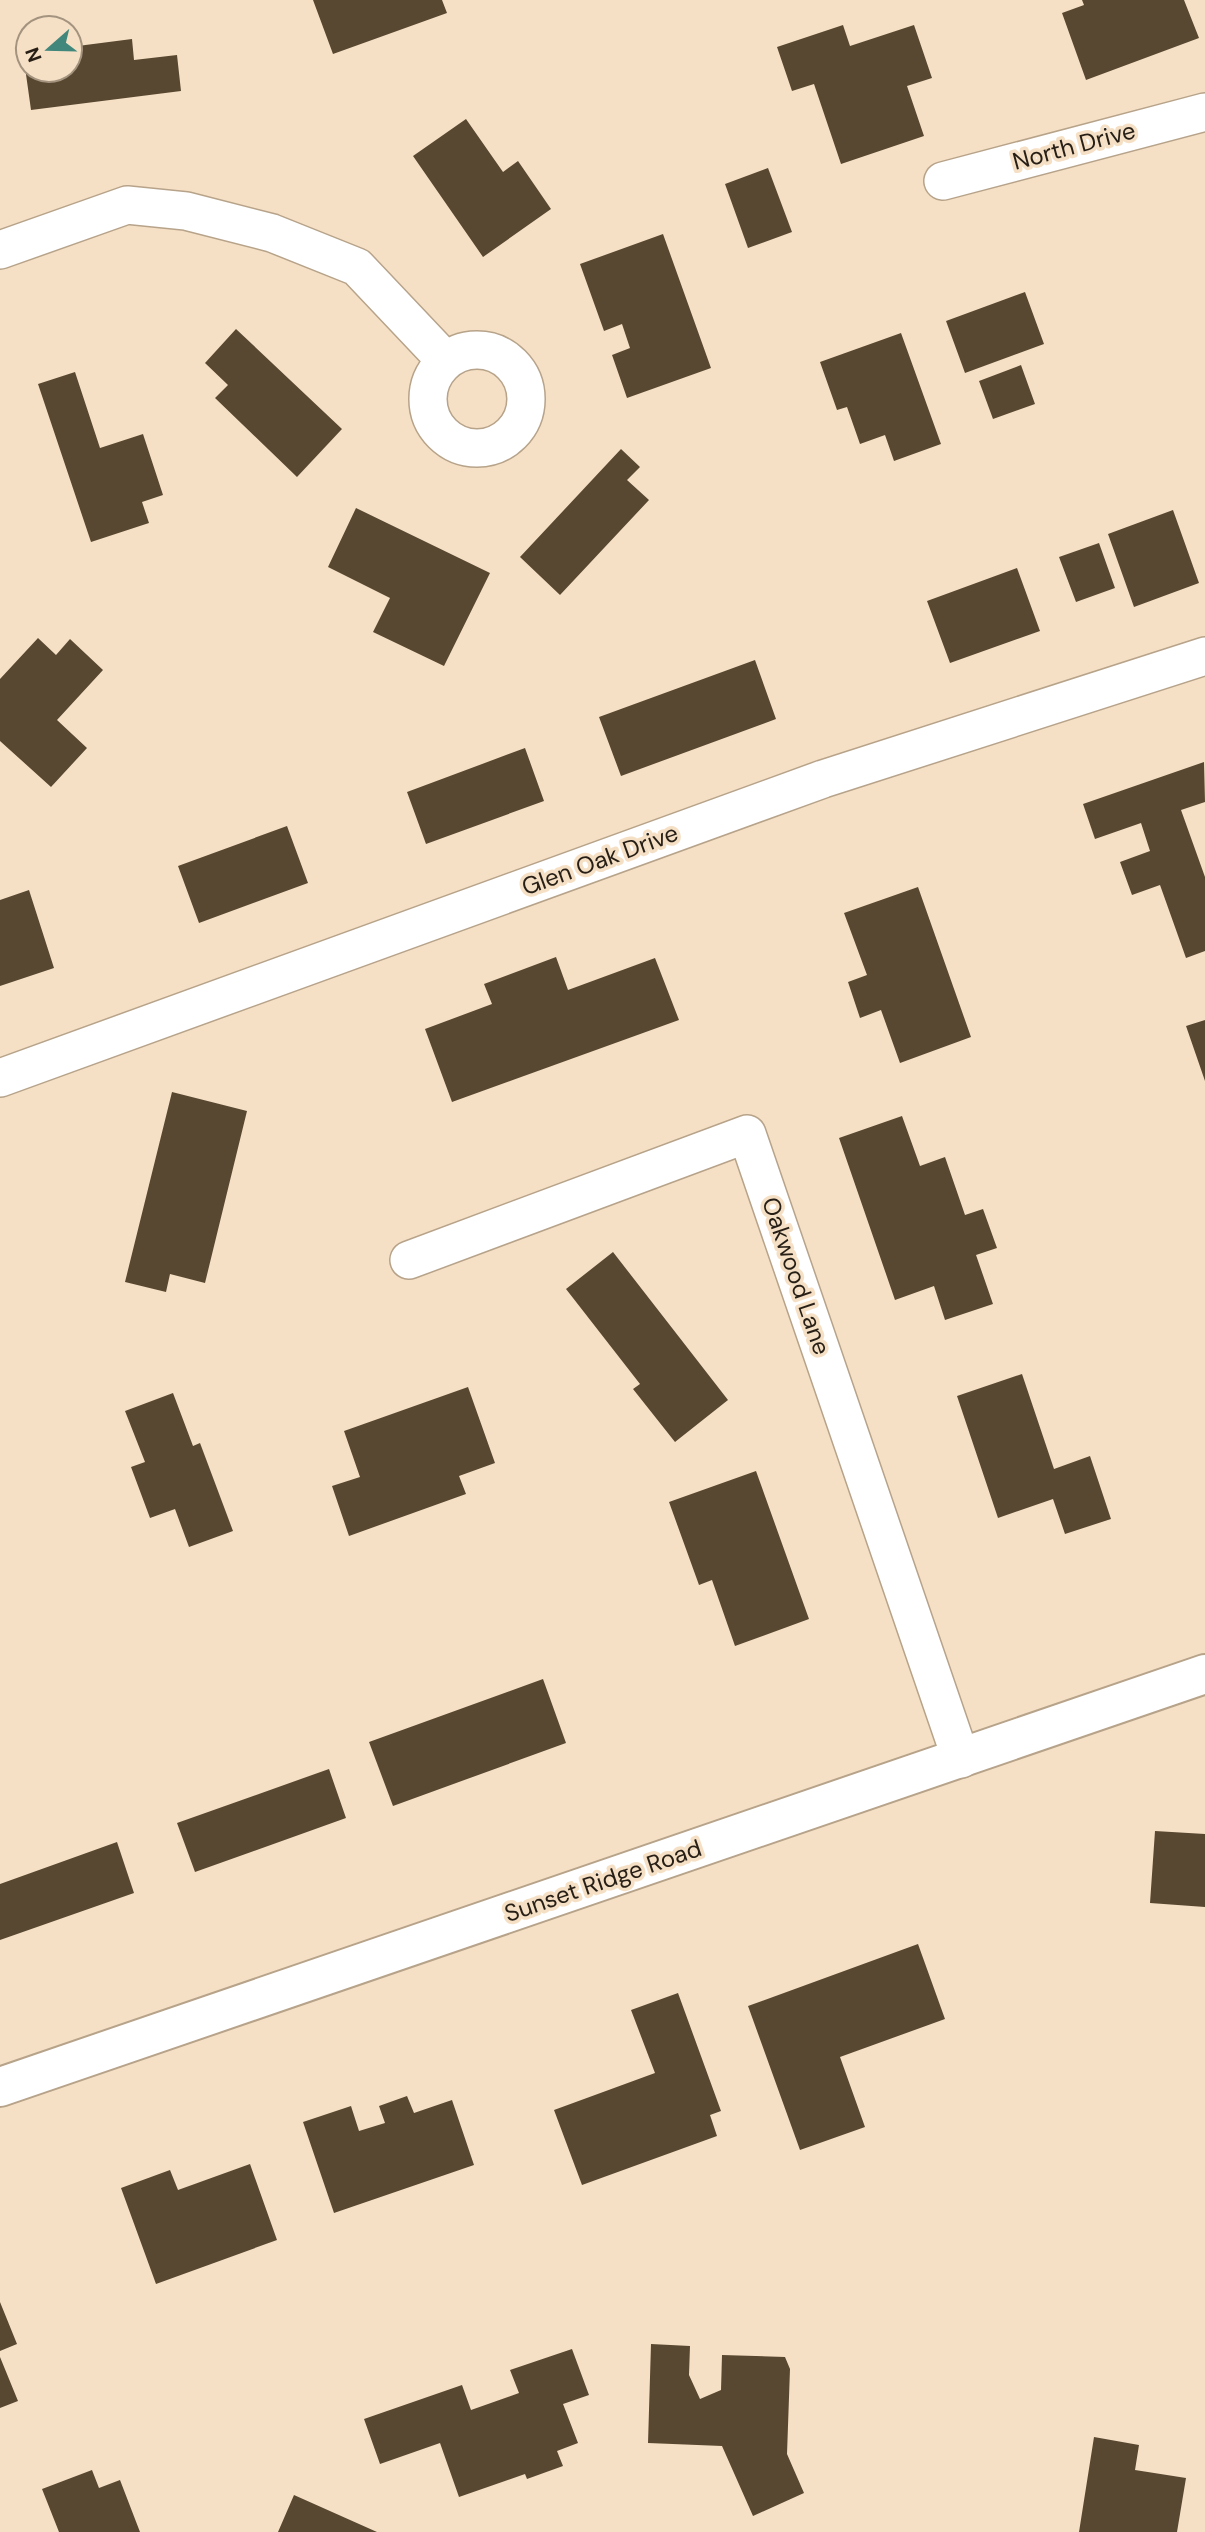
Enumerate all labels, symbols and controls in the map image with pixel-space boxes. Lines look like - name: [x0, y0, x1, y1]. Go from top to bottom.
- north arrow: [14, 14, 84, 84]
- text: N: [19, 44, 48, 65]
- street label: North Drive: [1009, 114, 1139, 177]
- street label: Glen Oak Drive: [517, 817, 682, 902]
- street label: Oakwood Lane: [755, 1193, 838, 1359]
- street label: Sunset Ridge Road: [500, 1832, 705, 1929]

